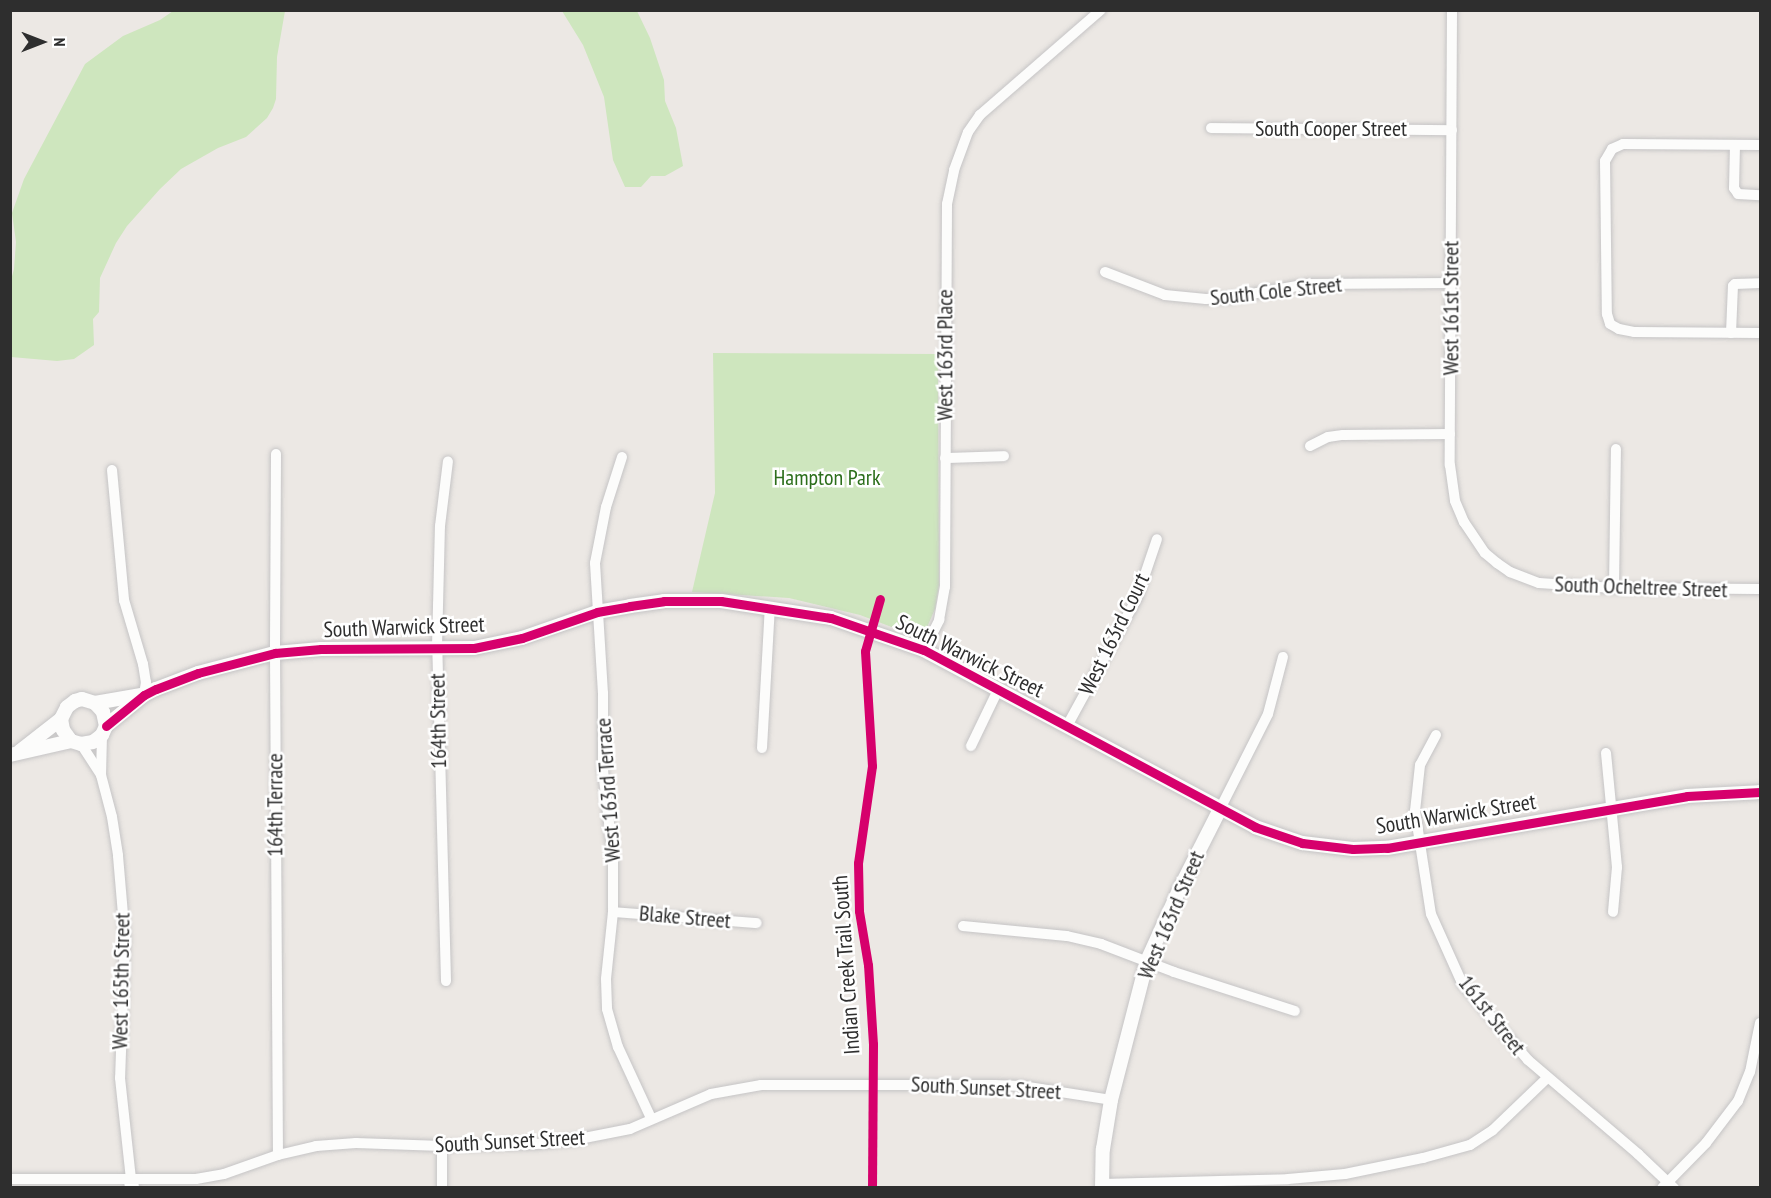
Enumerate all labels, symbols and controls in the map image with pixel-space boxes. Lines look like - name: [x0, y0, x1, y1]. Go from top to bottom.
- north arrow: [12, 12, 72, 72]
- text: N: [50, 38, 70, 46]
- street label: South Cooper Street: [1255, 116, 1407, 142]
- street label: West 161st Street: [1438, 241, 1464, 375]
- street label: South Cole Street: [1209, 271, 1343, 311]
- street label: West 163rd Place: [932, 289, 958, 421]
- park label: Hampton Park: [774, 465, 880, 491]
- street label: West 163rd Court: [1073, 569, 1155, 699]
- street label: South Ocheltree Street: [1554, 571, 1728, 603]
- street label: South Warwick Street: [891, 609, 1049, 703]
- street label: South Warwick Street: [323, 611, 485, 643]
- street label: 164th Street: [424, 673, 452, 769]
- street label: West 163rd Terrace: [590, 717, 626, 863]
- street label: 164th Terrace: [262, 753, 288, 857]
- street label: South Warwick Street: [1374, 788, 1538, 840]
- street label: West 163rd Street: [1132, 847, 1210, 983]
- street label: Indian Creek Trail South: [827, 874, 865, 1056]
- street label: Blake Street: [638, 900, 732, 934]
- street label: West 165th Street: [107, 912, 135, 1050]
- street label: 161st Street: [1453, 970, 1531, 1060]
- street label: South Sunset Street: [910, 1071, 1062, 1105]
- street label: South Sunset Street: [434, 1124, 586, 1158]

